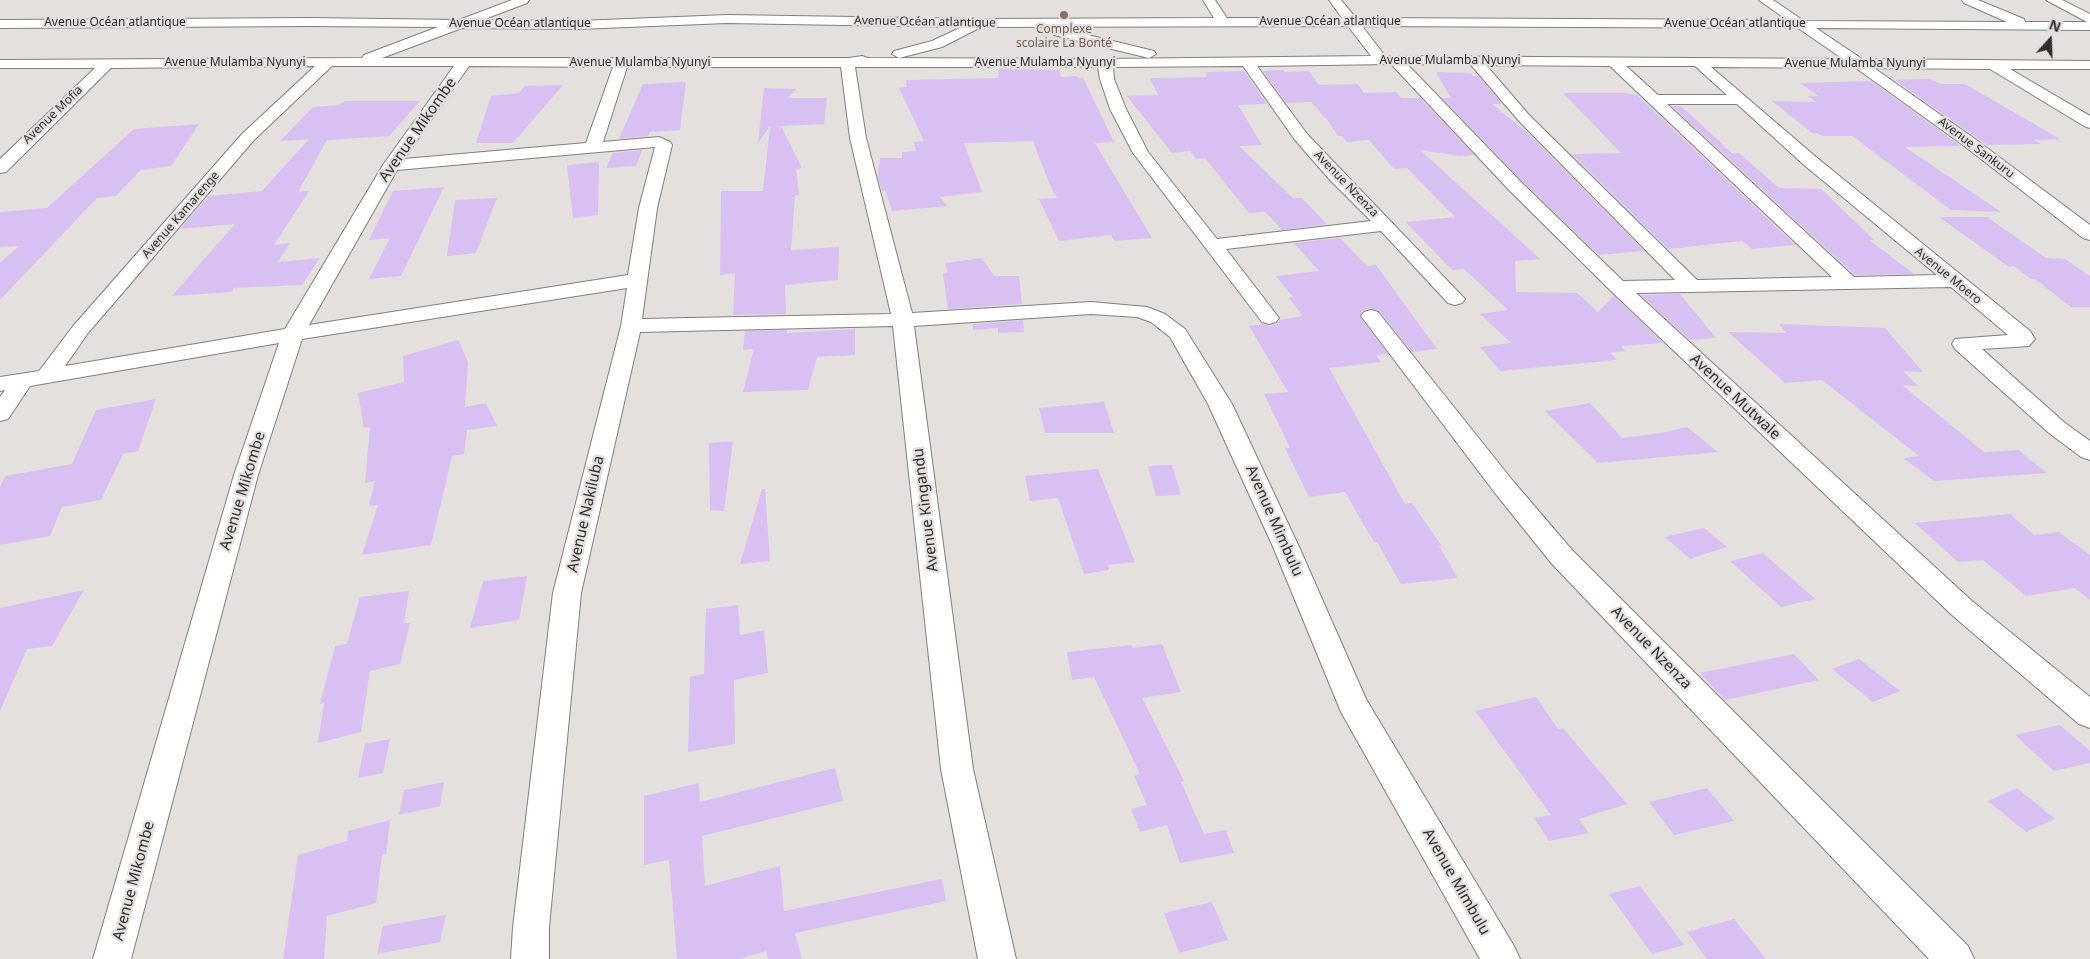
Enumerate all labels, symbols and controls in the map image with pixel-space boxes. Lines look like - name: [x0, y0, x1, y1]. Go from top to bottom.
- marker: Complexe scolaire La Bonté: [1058, 9, 1070, 21]
- street label: Avenue Océan atlantique: [854, 14, 996, 30]
- street label: Avenue Océan atlantique: [1259, 15, 1401, 29]
- north arrow: [2025, 15, 2075, 65]
- text: N: [2047, 15, 2064, 36]
- street label: Avenue Océan atlantique: [44, 16, 186, 30]
- street label: Avenue Océan atlantique: [449, 17, 591, 31]
- street label: Avenue Océan atlantique: [1664, 17, 1806, 31]
- place label: Complexe scolaire La Bonté: [1016, 23, 1112, 51]
- street label: Avenue Mulamba Nyunyi: [1379, 54, 1521, 68]
- street label: Avenue Mulamba Nyunyi: [164, 56, 306, 70]
- street label: Avenue Mulamba Nyunyi: [569, 56, 711, 70]
- street label: Avenue Mulamba Nyunyi: [974, 56, 1116, 70]
- street label: Avenue Mulamba Nyunyi: [1784, 57, 1926, 71]
- street label: Avenue Mikombe: [375, 75, 461, 185]
- street label: Avenue Mofia: [20, 83, 86, 147]
- street label: Avenue Sankuru: [1935, 115, 2017, 181]
- street label: Avenue Nzenza: [1311, 148, 1381, 220]
- street label: Avenue Kamarenge: [139, 169, 223, 261]
- street label: Avenue Moero: [1912, 245, 1984, 307]
- street label: Avenue Mutwale: [1686, 350, 1784, 444]
- street label: Avenue Mikombe: [216, 430, 270, 552]
- street label: Avenue Kingandu: [909, 447, 943, 573]
- street label: Avenue Nakiluba: [564, 454, 608, 574]
- street label: Avenue Mimbulu: [1241, 463, 1307, 579]
- street label: Avenue Nzenza: [1607, 603, 1695, 693]
- street label: Avenue Mikombe: [109, 819, 159, 943]
- street label: Avenue Mimbulu: [1418, 826, 1494, 938]

